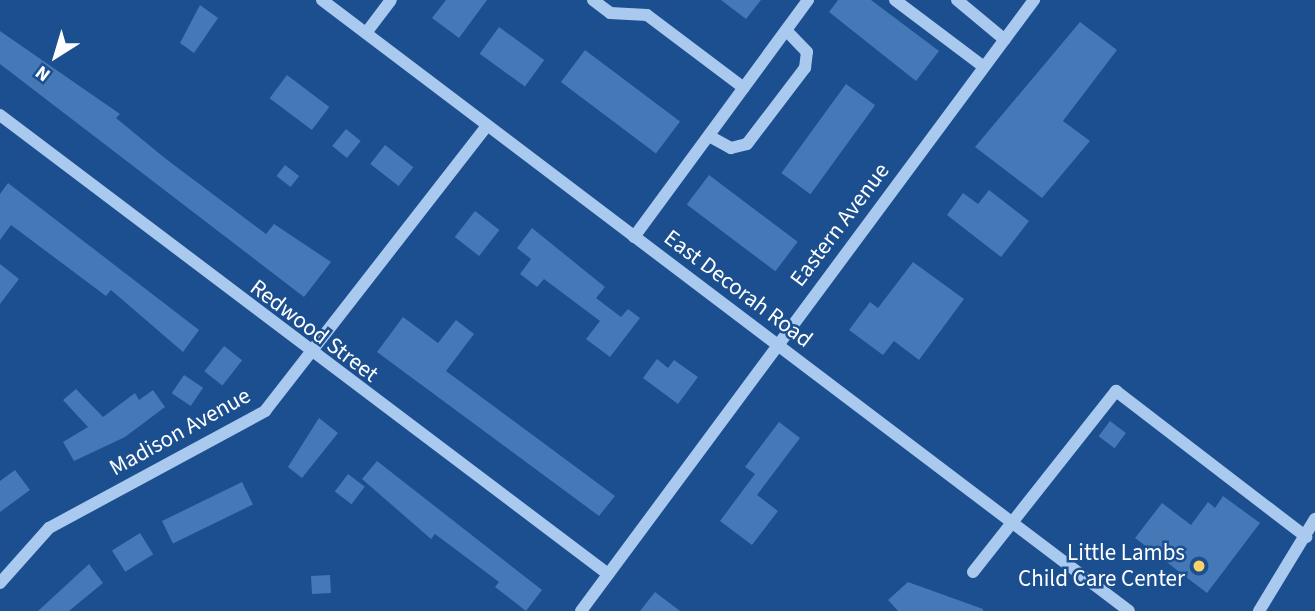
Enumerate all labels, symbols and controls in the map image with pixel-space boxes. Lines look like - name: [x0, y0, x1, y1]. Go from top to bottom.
- north arrow: [21, 21, 91, 91]
- text: N: [30, 59, 56, 88]
- street label: Eastern Avenue: [785, 158, 895, 292]
- street label: East Decorah Road: [658, 224, 818, 354]
- street label: Redwood Street: [244, 274, 384, 388]
- street label: Madison Avenue: [105, 382, 255, 482]
- place label: Little Lambs Child Care Center: [1018, 539, 1185, 593]
- marker: Little Lambs Child Care Center: [1191, 558, 1207, 574]

